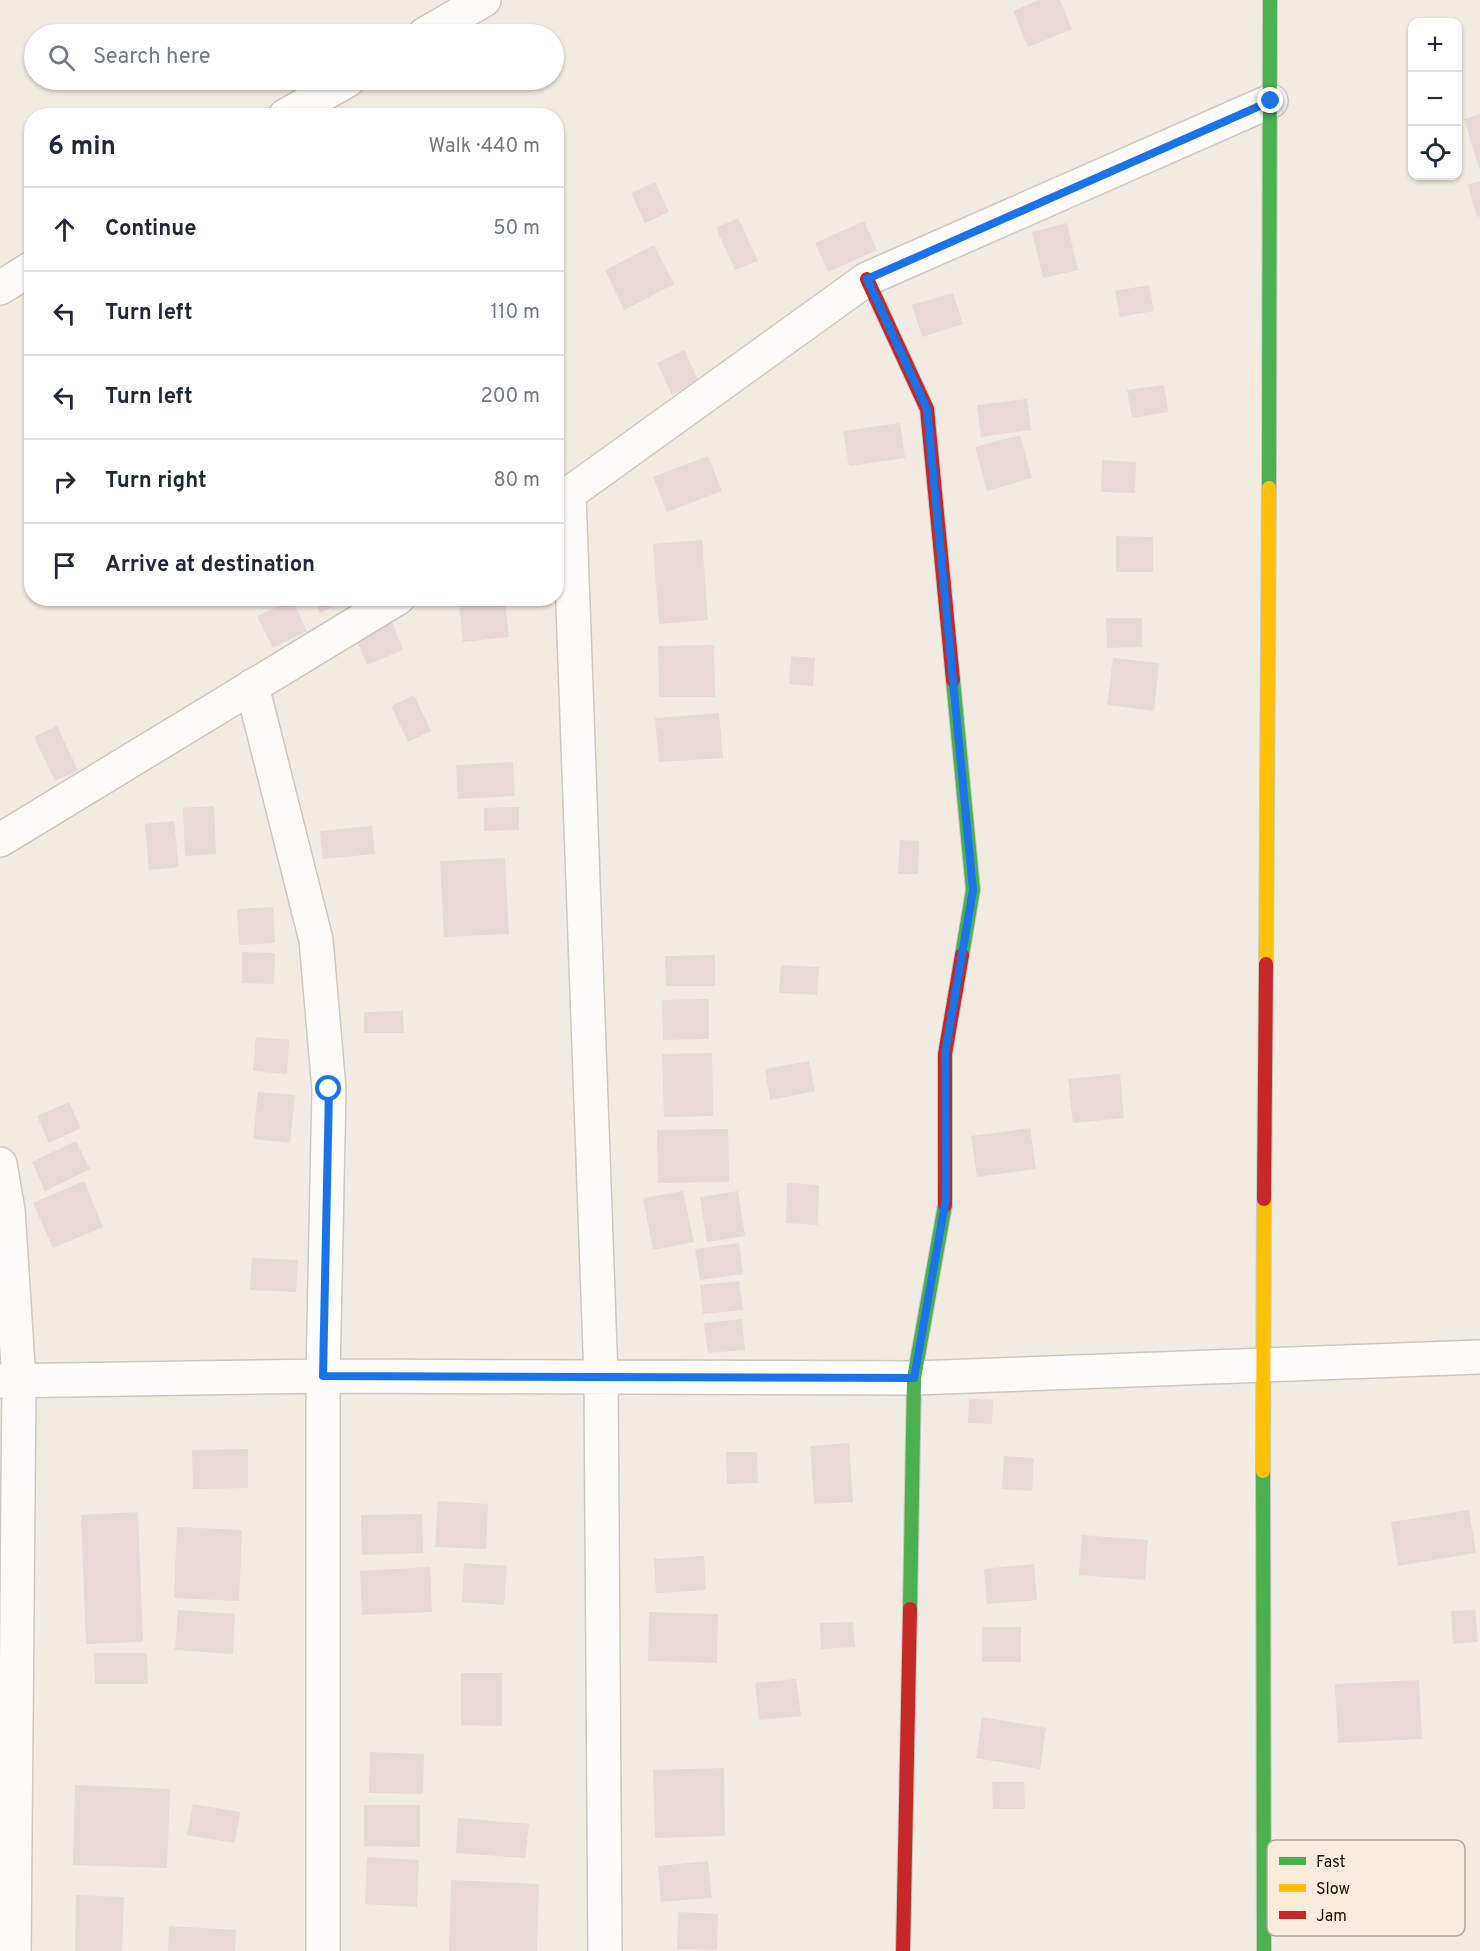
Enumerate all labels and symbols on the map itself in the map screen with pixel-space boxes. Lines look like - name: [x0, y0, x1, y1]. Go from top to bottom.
- route end: [1257, 87, 1283, 113]
- route start: [315, 1075, 341, 1101]
- legend: [1267, 1840, 1465, 1936]
- text: Fast: [1316, 1853, 1346, 1873]
- text: Slow: [1316, 1880, 1350, 1900]
- text: Jam: [1316, 1907, 1347, 1927]

